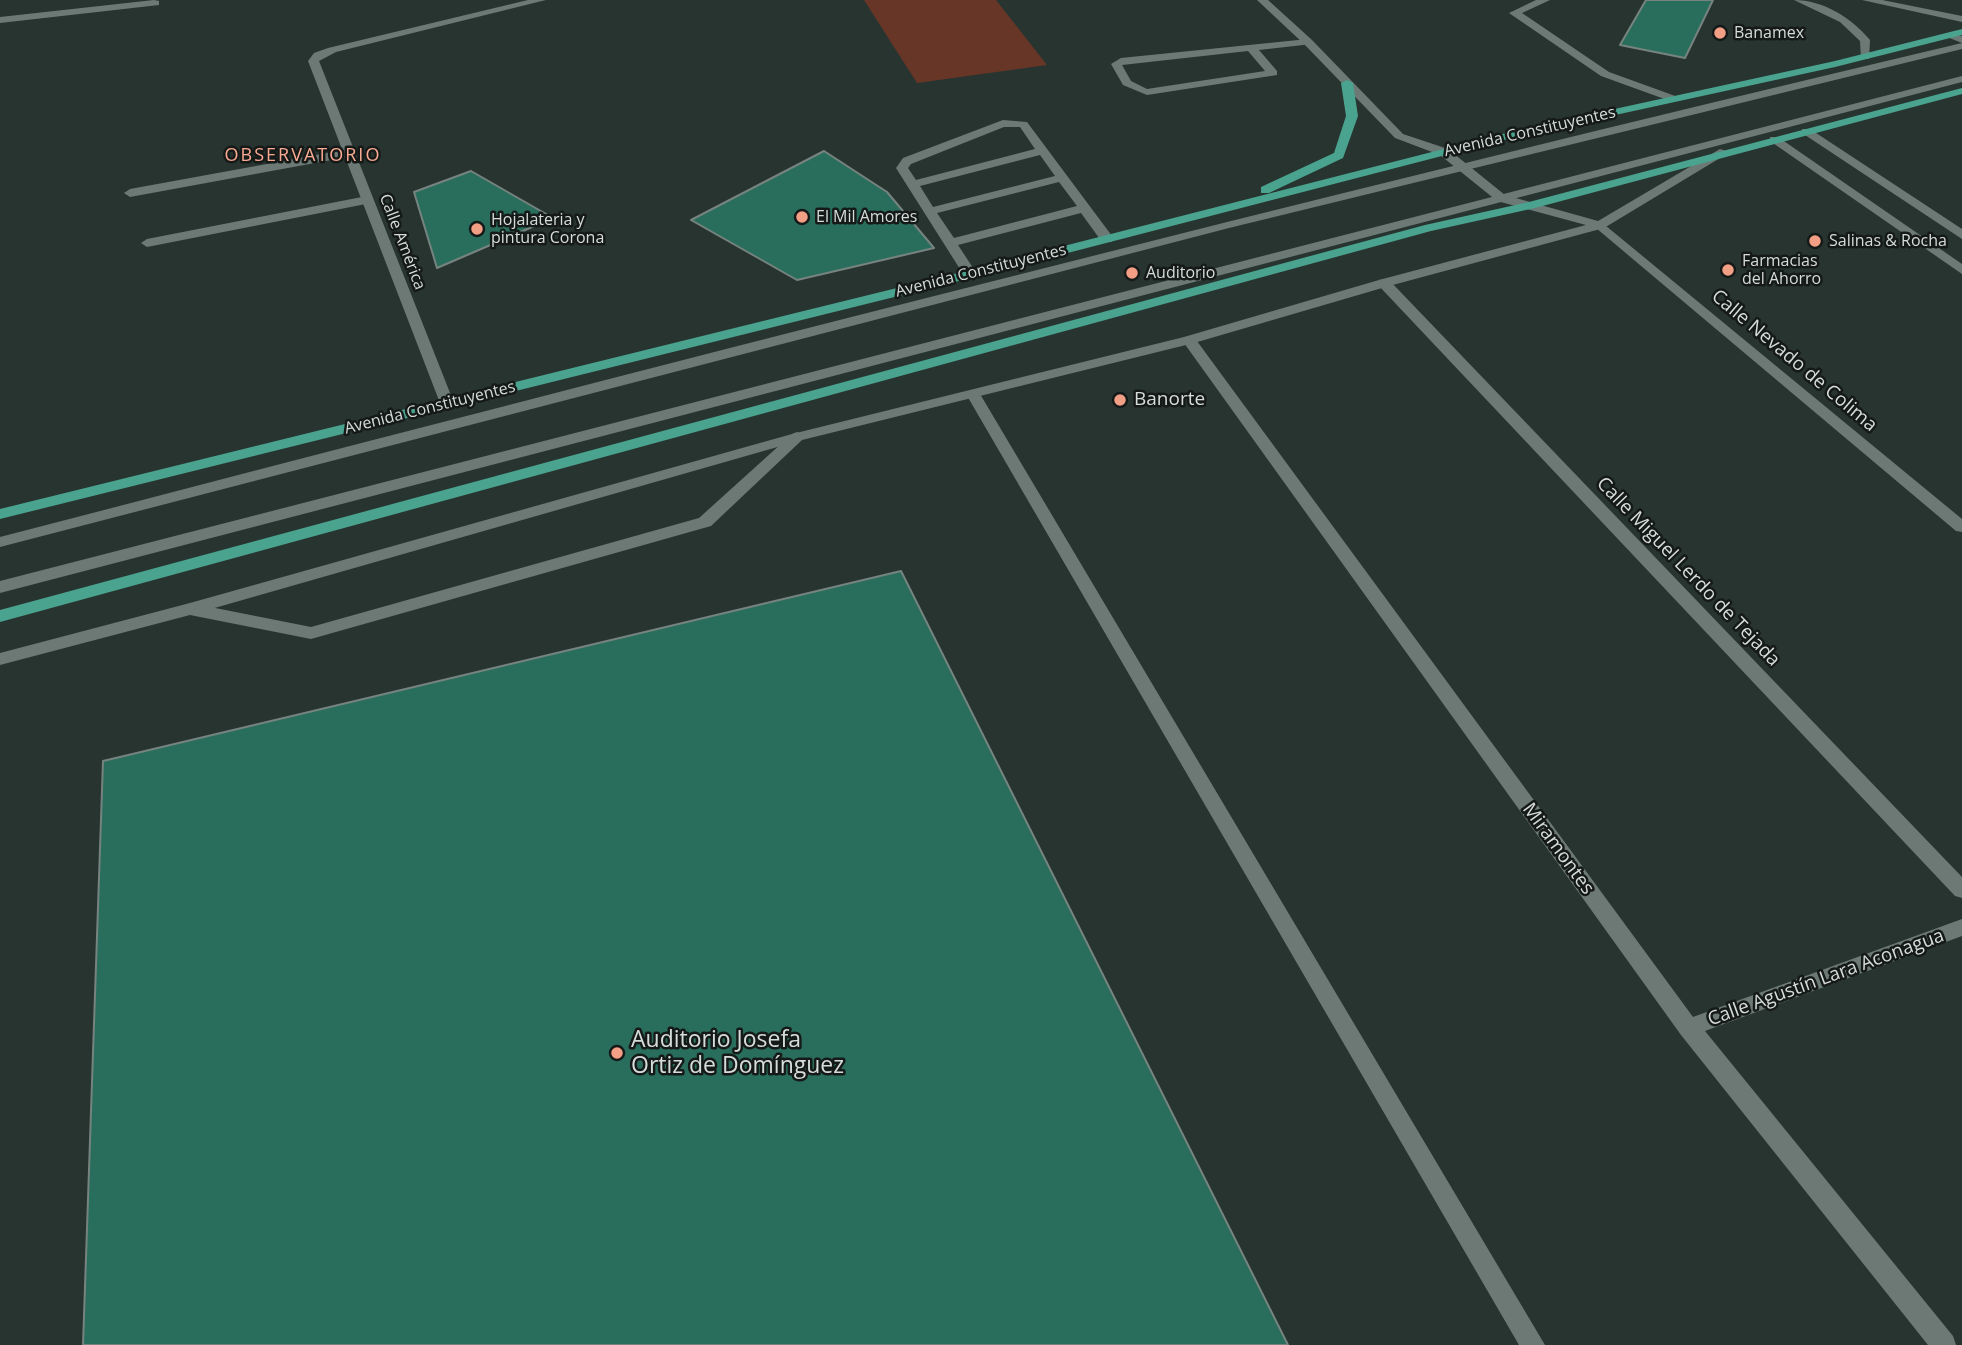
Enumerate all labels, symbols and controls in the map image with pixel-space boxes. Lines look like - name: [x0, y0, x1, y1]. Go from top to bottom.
- place label: Banamex: [1734, 23, 1804, 43]
- marker: Banamex: [1712, 25, 1728, 41]
- street label: Avenida Constituyentes: [1442, 103, 1618, 161]
- district label: OBSERVATORIO: [226, 145, 380, 167]
- street label: Calle América: [375, 191, 429, 293]
- place label: El Mil Amores: [816, 207, 917, 227]
- marker: El Mil Amores: [794, 209, 810, 225]
- place label: Hojalateria y pintura Corona: [491, 210, 604, 248]
- marker: Hojalateria y pintura Corona: [469, 221, 485, 237]
- place label: Salinas & Rocha: [1829, 231, 1947, 251]
- marker: Salinas & Rocha: [1807, 233, 1823, 249]
- street label: Avenida Constituyentes: [894, 240, 1068, 302]
- place label: Farmacias del Ahorro: [1742, 251, 1821, 289]
- marker: Farmacias del Ahorro: [1720, 262, 1736, 278]
- place label: Auditorio: [1146, 263, 1215, 283]
- marker: Auditorio: [1124, 265, 1140, 281]
- street label: Calle Nevado de Colima: [1707, 285, 1881, 437]
- street label: Avenida Constituyentes: [343, 377, 517, 439]
- place label: Banorte: [1134, 389, 1205, 411]
- marker: Banorte: [1112, 392, 1128, 408]
- street label: Calle Miguel Lerdo de Tejada: [1592, 473, 1784, 671]
- street label: Miramontes: [1517, 799, 1599, 899]
- street label: Calle Agustín Lara Aconagua: [1705, 925, 1947, 1031]
- place label: Auditorio Josefa Ortiz de Domínguez: [631, 1026, 844, 1080]
- marker: Auditorio Josefa Ortiz de Domínguez: [609, 1045, 625, 1061]

